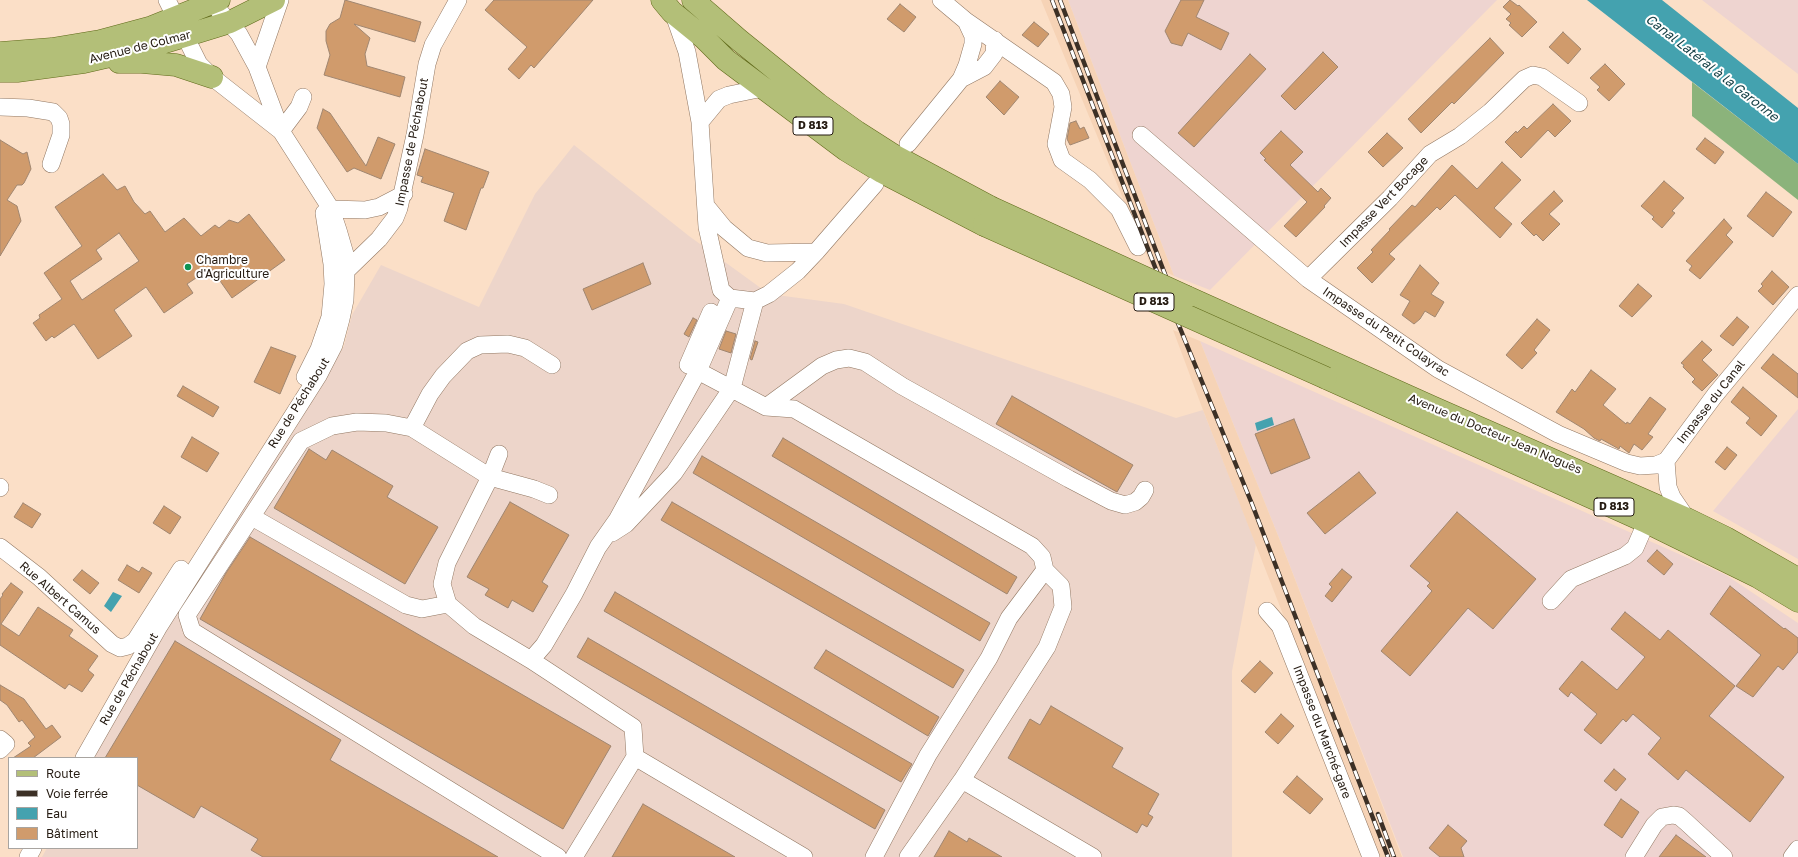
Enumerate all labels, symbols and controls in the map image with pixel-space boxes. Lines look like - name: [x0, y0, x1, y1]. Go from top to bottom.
- water label: Canal Latéral à la Garonne: [1642, 11, 1782, 125]
- street label: Avenue de Colmar: [88, 27, 192, 67]
- street label: Impasse de Péchabout: [392, 77, 432, 207]
- road number: D 813: [793, 117, 833, 135]
- street label: Impasse Vert Bocage: [1337, 153, 1431, 251]
- place label: Chambre d'Agriculture: [196, 253, 269, 281]
- marker: Chambre d'Agriculture: [183, 262, 193, 272]
- street label: Impasse du Petit Colayrac: [1320, 284, 1452, 380]
- road number: D 813: [1134, 293, 1174, 311]
- street label: Rue de Péchabout: [265, 355, 333, 451]
- street label: Impasse du Canal: [1674, 357, 1748, 447]
- street label: Avenue du Docteur Jean Noguès: [1406, 391, 1584, 477]
- road number: D 813: [1594, 498, 1634, 516]
- street label: Rue Albert Camus: [16, 559, 104, 637]
- street label: Rue de Péchabout: [97, 630, 161, 728]
- street label: Impasse du Marché-gare: [1290, 663, 1354, 801]
- legend: [8, 757, 138, 849]
- text: Route: [46, 766, 80, 781]
- text: Voie ferrée: [46, 786, 108, 801]
- text: Eau: [46, 806, 67, 821]
- text: Bâtiment: [46, 826, 98, 841]

